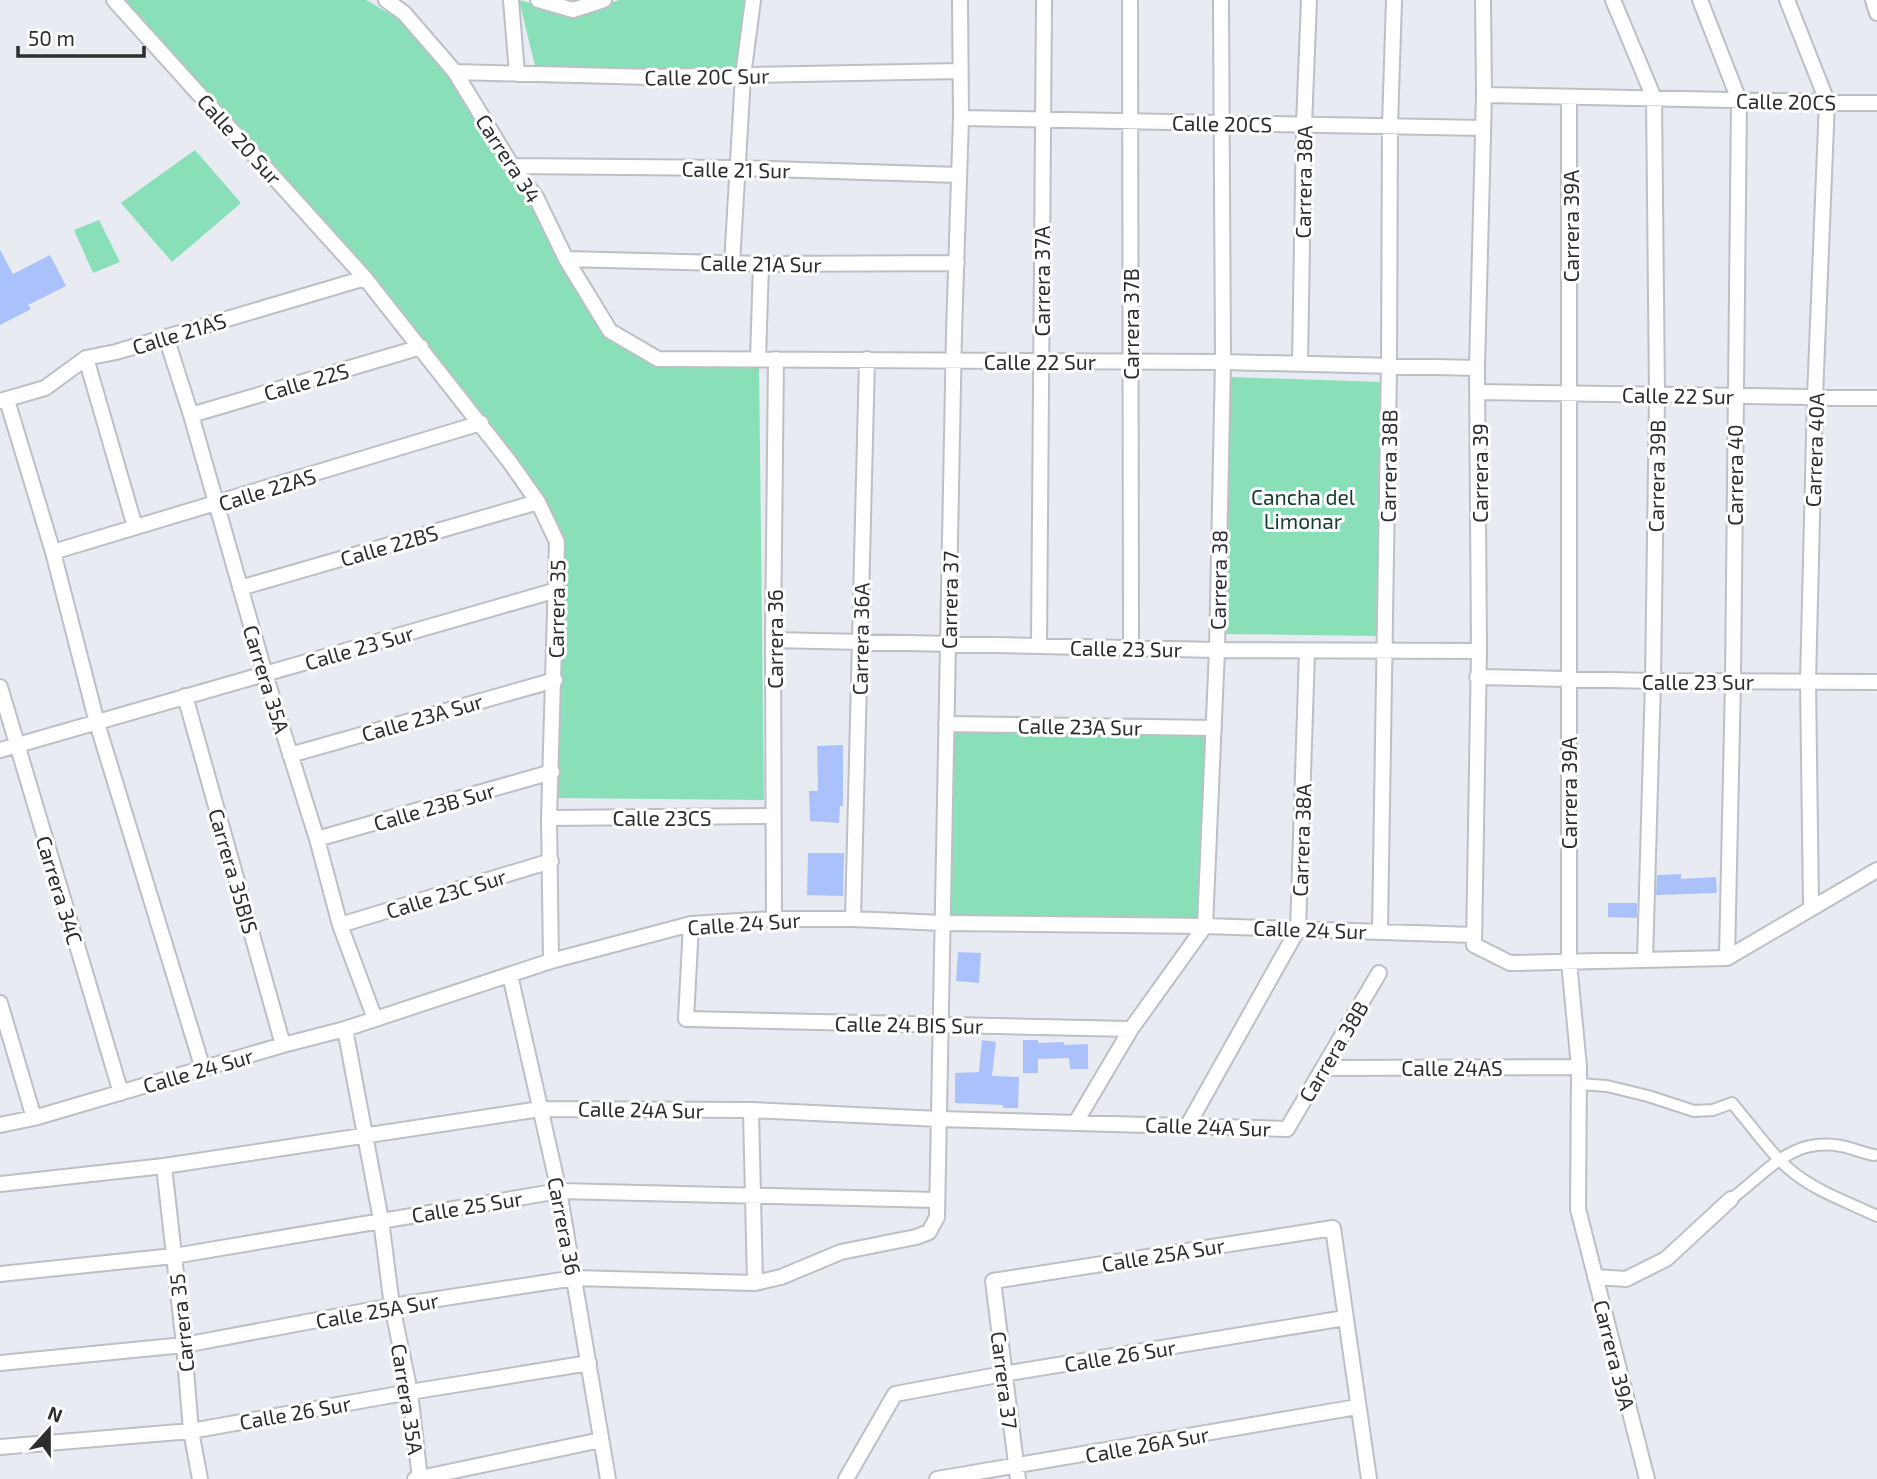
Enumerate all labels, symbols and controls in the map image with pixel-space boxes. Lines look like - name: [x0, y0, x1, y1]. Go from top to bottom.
- scale bar: [18, 14, 144, 58]
- text: 50 m: [28, 25, 75, 50]
- street label: Calle 20C Sur: [644, 62, 770, 90]
- street label: Calle 20CS: [1736, 88, 1836, 114]
- street label: Calle 20 Sur: [193, 89, 288, 190]
- street label: Carrera 34: [471, 109, 547, 207]
- street label: Calle 20CS: [1172, 110, 1272, 136]
- street label: Carrera 38A: [1290, 125, 1316, 239]
- street label: Calle 21 Sur: [681, 156, 791, 182]
- street label: Carrera 39A: [1558, 170, 1583, 282]
- street label: Carrera 37A: [1029, 226, 1054, 336]
- street label: Calle 21A Sur: [700, 249, 823, 277]
- street label: Carrera 37B: [1118, 268, 1143, 380]
- street label: Calle 21AS: [129, 307, 229, 359]
- street label: Calle 22 Sur: [984, 349, 1097, 374]
- street label: Calle 22S: [261, 357, 351, 405]
- street label: Calle 22 Sur: [1622, 382, 1735, 408]
- street label: Carrera 40A: [1800, 392, 1828, 508]
- street label: Carrera 38B: [1375, 409, 1401, 523]
- street label: Carrera 39B: [1643, 419, 1669, 533]
- street label: Carrera 39: [1467, 423, 1492, 523]
- street label: Carrera 40: [1722, 424, 1747, 526]
- street label: Calle 22AS: [215, 462, 319, 516]
- park label: Cancha del Limonar: [1251, 484, 1356, 533]
- street label: Calle 22BS: [337, 519, 441, 571]
- street label: Carrera 38: [1205, 530, 1231, 630]
- street label: Carrera 37: [936, 550, 962, 649]
- street label: Carrera 35: [543, 559, 569, 659]
- street label: Carrera 36A: [847, 582, 873, 696]
- street label: Carrera 36: [762, 589, 787, 689]
- street label: Calle 23 Sur: [302, 619, 417, 674]
- street label: Carrera 35A: [239, 622, 295, 736]
- street label: Calle 23 Sur: [1070, 635, 1183, 661]
- street label: Calle 23 Sur: [1642, 669, 1755, 694]
- street label: Calle 23A Sur: [359, 688, 486, 746]
- street label: Calle 23A Sur: [1017, 712, 1143, 740]
- street label: Carrera 39A: [1556, 737, 1581, 849]
- street label: Calle 23B Sur: [370, 777, 498, 835]
- street label: Carrera 38A: [1287, 783, 1315, 897]
- street label: Carrera 35BIS: [204, 805, 264, 937]
- street label: Calle 23CS: [612, 805, 712, 830]
- street label: Carrera 34C: [32, 833, 88, 947]
- street label: Calle 23C Sur: [383, 863, 510, 923]
- street label: Calle 24 Sur: [687, 907, 802, 939]
- street label: Calle 24 Sur: [1253, 915, 1368, 943]
- street label: Carrera 38B: [1293, 996, 1373, 1106]
- street label: Calle 24 BIS Sur: [835, 1010, 984, 1038]
- street label: Calle 24 Sur: [140, 1042, 257, 1098]
- street label: Calle 24AS: [1401, 1055, 1503, 1080]
- street label: Calle 24A Sur: [578, 1095, 705, 1123]
- street label: Calle 24A Sur: [1145, 1111, 1272, 1141]
- street label: Carrera 36: [543, 1175, 587, 1277]
- street label: Calle 25 Sur: [410, 1185, 525, 1227]
- street label: Calle 25A Sur: [1100, 1232, 1227, 1276]
- street label: Carrera 35: [163, 1273, 199, 1373]
- street label: Calle 25A Sur: [314, 1287, 441, 1333]
- street label: Carrera 39A: [1589, 1297, 1641, 1413]
- street label: Carrera 37: [987, 1330, 1023, 1431]
- street label: Calle 26 Sur: [1062, 1334, 1178, 1376]
- street label: Carrera 35A: [387, 1342, 429, 1456]
- street label: Calle 26 Sur: [237, 1390, 353, 1434]
- north arrow: [14, 1395, 84, 1465]
- text: N: [45, 1400, 66, 1427]
- street label: Calle 26A Sur: [1083, 1421, 1211, 1467]

